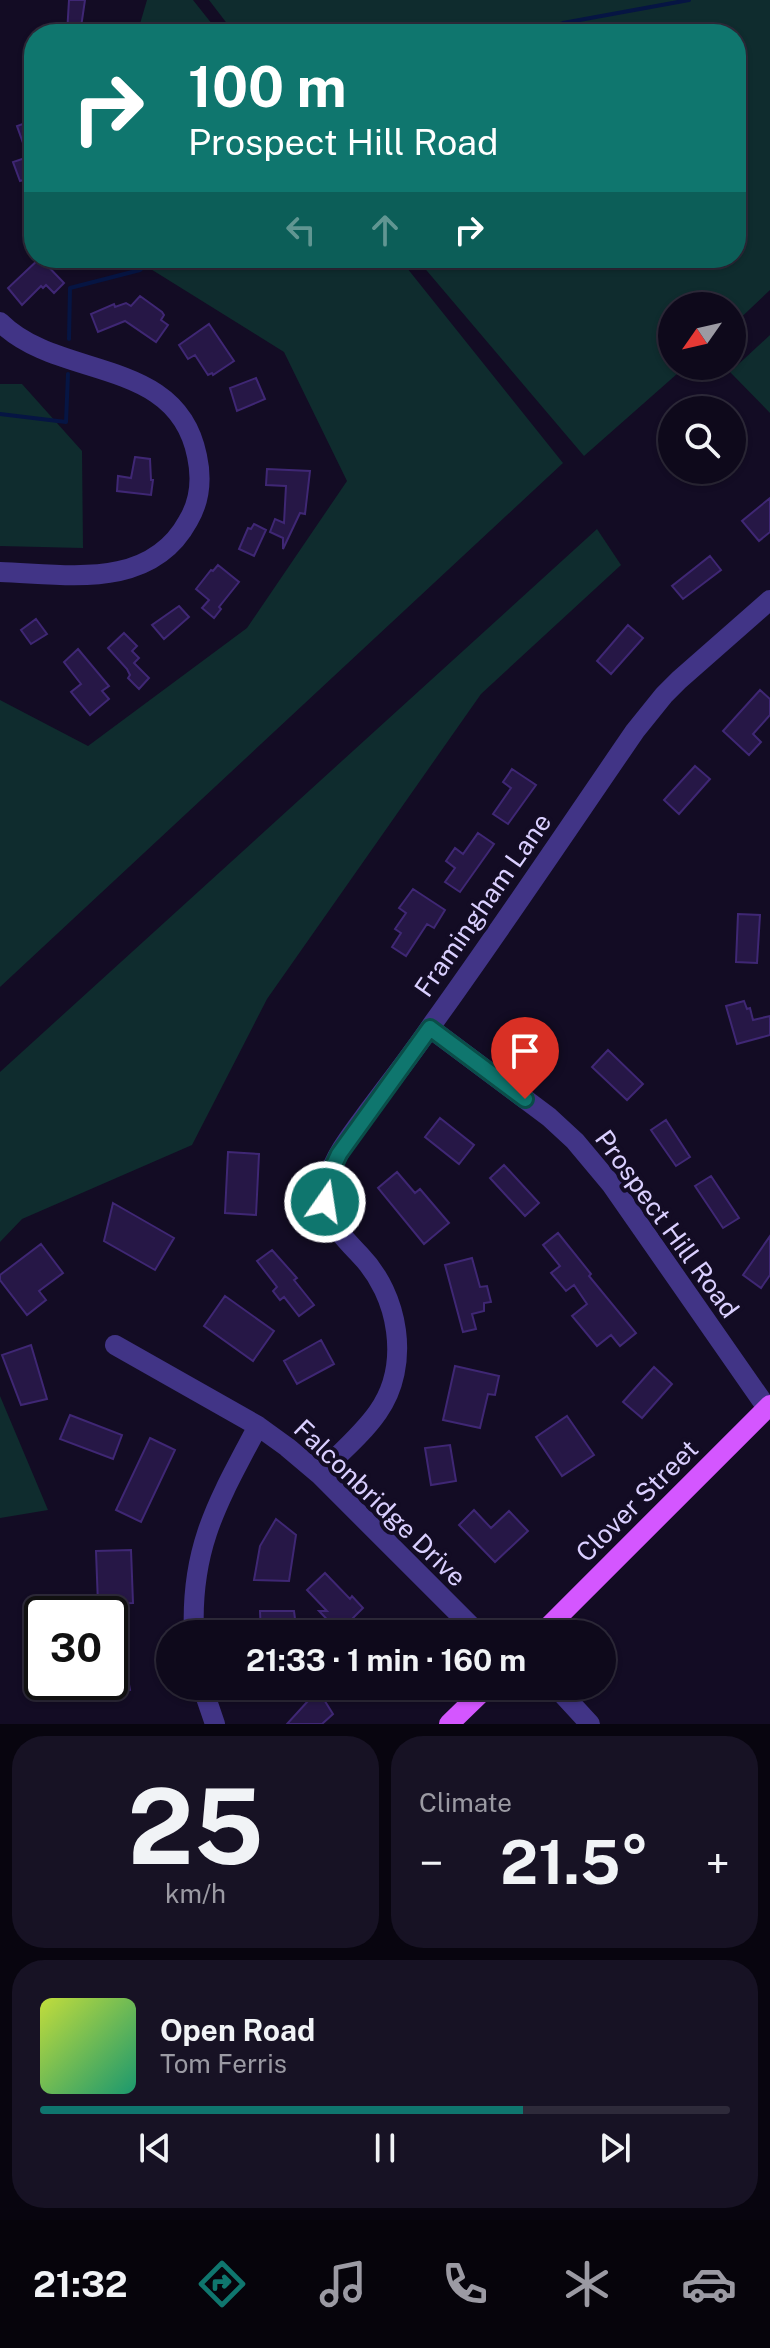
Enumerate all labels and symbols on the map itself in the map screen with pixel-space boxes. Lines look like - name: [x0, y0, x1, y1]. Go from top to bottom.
- north arrow: [658, 292, 746, 380]
- street label: Framingham Lane: [408, 807, 557, 1002]
- pin: [491, 1017, 559, 1099]
- street label: Prospect Hill Road: [589, 1124, 746, 1324]
- position arrow: [283, 1160, 367, 1244]
- street label: Falconbridge Drive: [288, 1413, 473, 1593]
- street label: Clover Street: [569, 1433, 704, 1568]
- speed limit sign: 30: [24, 1596, 128, 1700]

